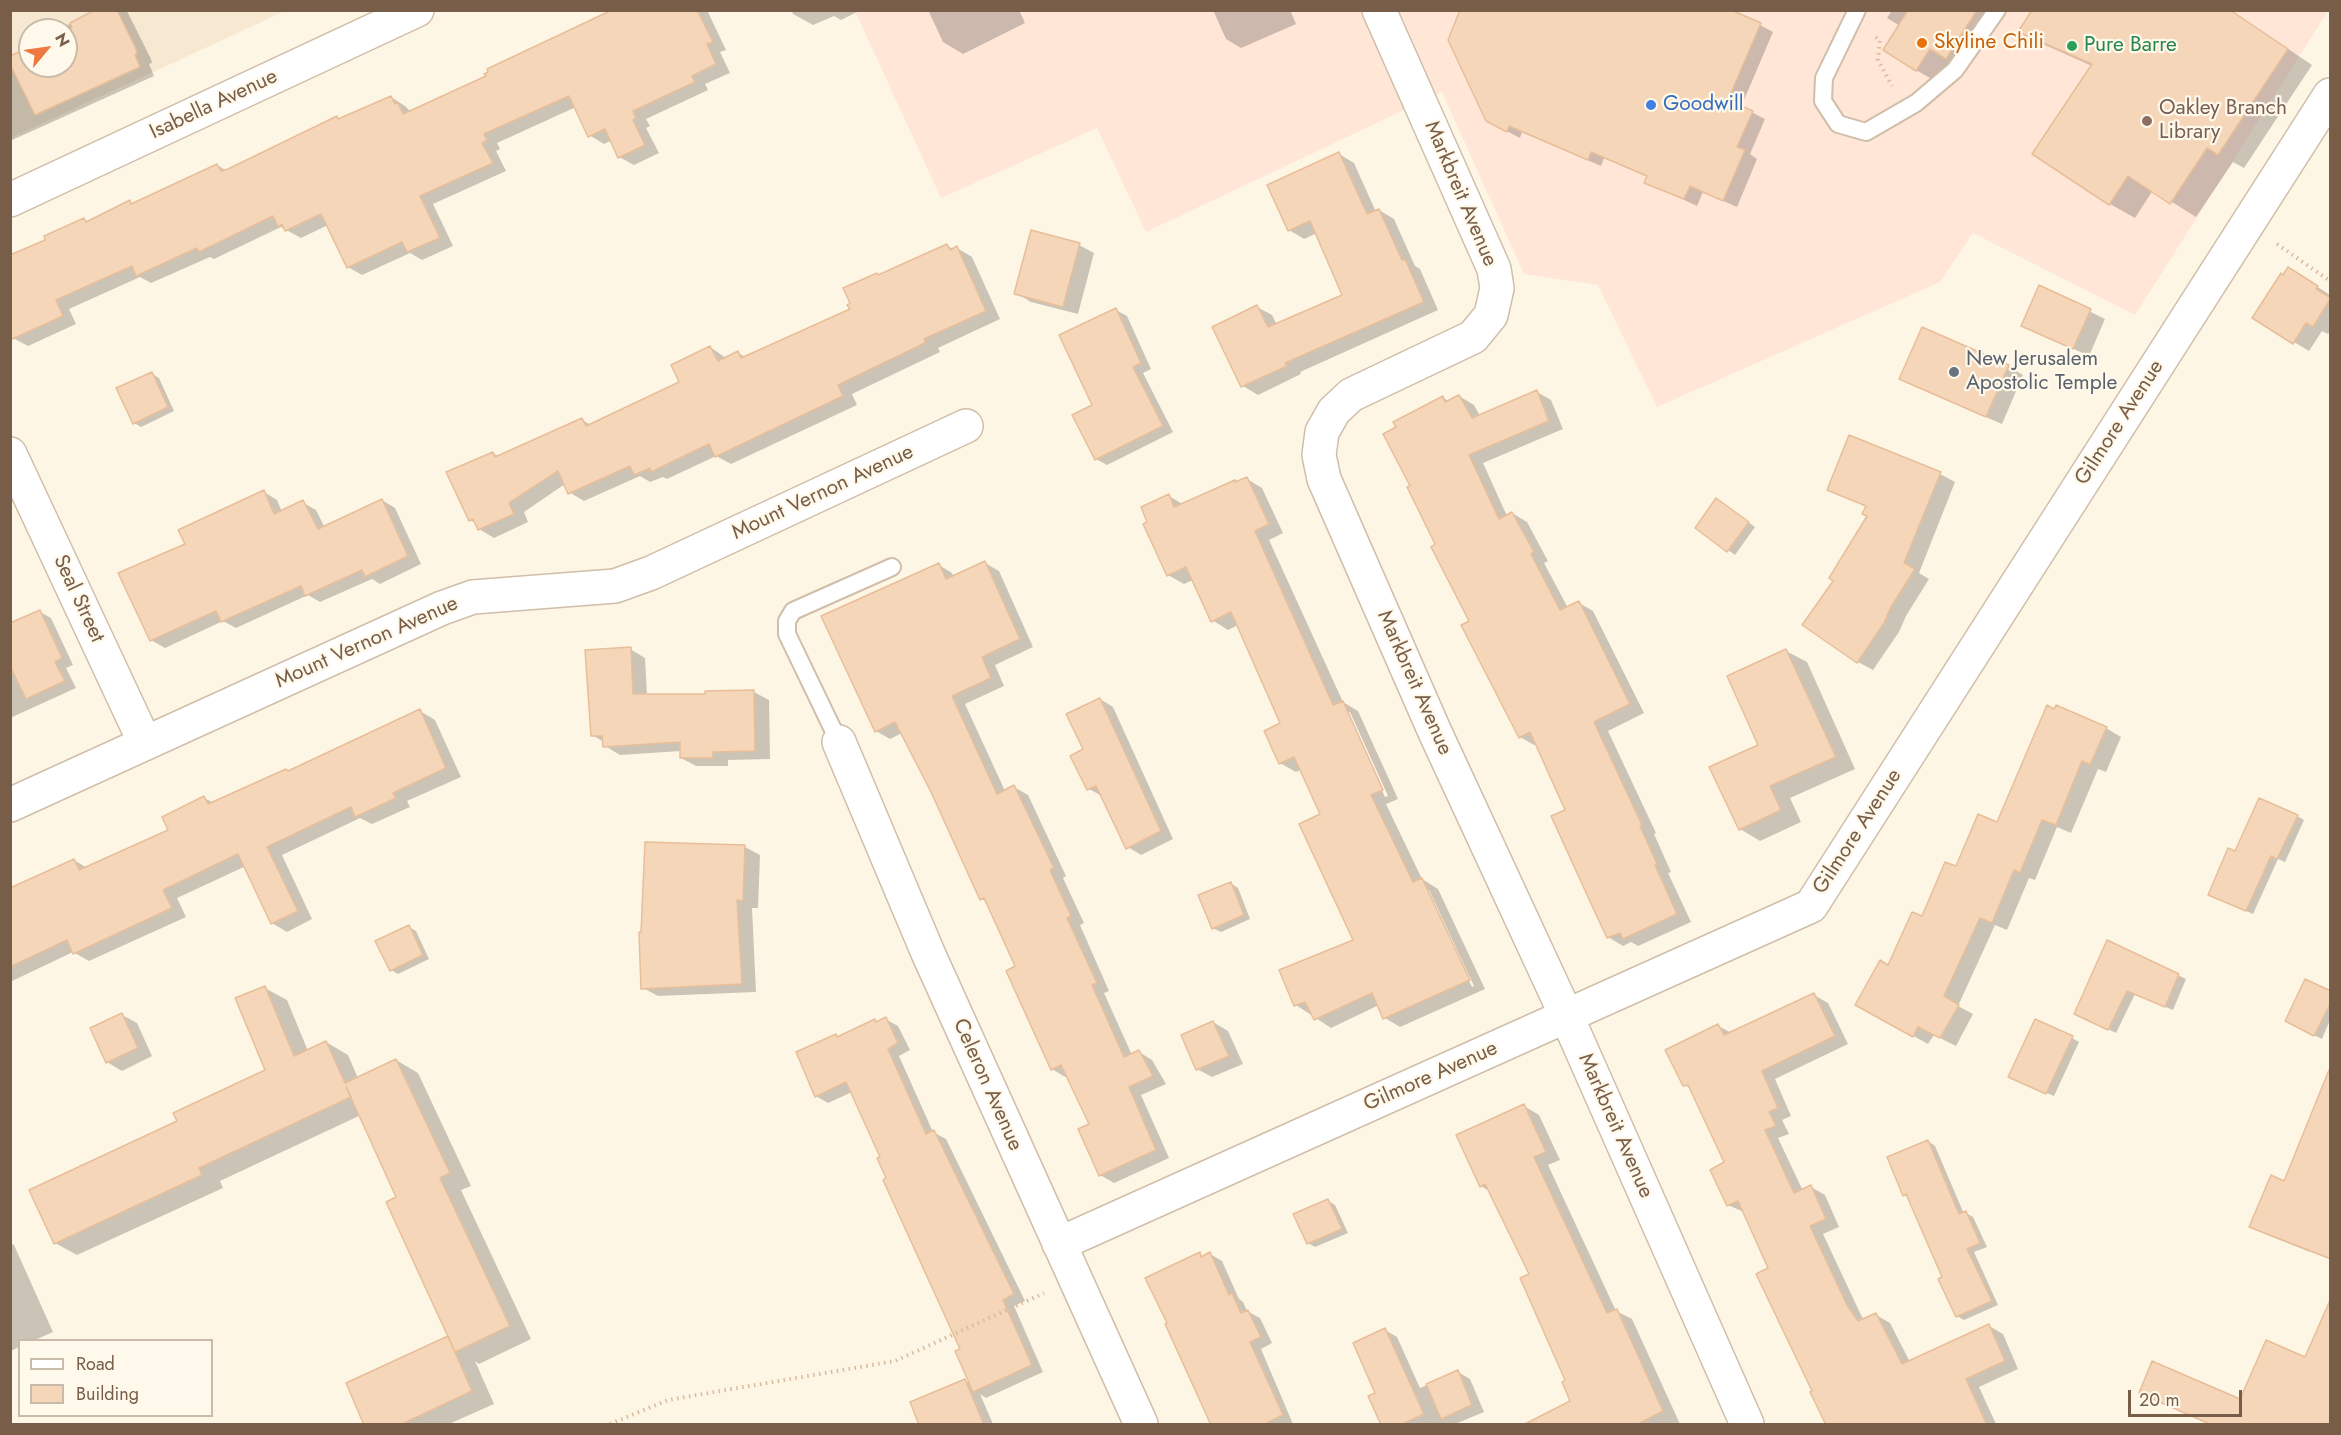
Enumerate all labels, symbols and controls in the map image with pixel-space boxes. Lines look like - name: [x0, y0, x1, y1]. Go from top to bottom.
- north arrow: [18, 18, 78, 78]
- text: N: [49, 29, 76, 51]
- place label: Skyline Chili: [1934, 30, 2044, 56]
- place label: Pure Barre: [2084, 33, 2177, 59]
- marker: Skyline Chili: [1915, 36, 1929, 50]
- marker: Pure Barre: [2065, 39, 2079, 53]
- street label: Isabella Avenue: [146, 64, 282, 146]
- place label: Goodwill: [1663, 92, 1744, 118]
- place label: Oakley Branch Library: [2159, 96, 2287, 146]
- marker: Goodwill: [1644, 98, 1658, 112]
- marker: Oakley Branch Library: [2140, 114, 2154, 128]
- street label: Markbreit Avenue: [1418, 118, 1502, 270]
- place label: New Jerusalem Apostolic Temple: [1966, 347, 2117, 397]
- street label: Gilmore Avenue: [2070, 356, 2170, 490]
- marker: New Jerusalem Apostolic Temple: [1947, 365, 1961, 379]
- street label: Mount Vernon Avenue: [728, 440, 918, 546]
- street label: Seal Street: [47, 551, 109, 647]
- street label: Mount Vernon Avenue: [272, 591, 462, 695]
- street label: Markbreit Avenue: [1371, 607, 1457, 759]
- street label: Gilmore Avenue: [1808, 765, 1908, 899]
- street label: Celeron Avenue: [947, 1015, 1027, 1155]
- street label: Gilmore Avenue: [1360, 1036, 1502, 1118]
- street label: Markbreit Avenue: [1572, 1050, 1658, 1202]
- legend: [18, 1339, 213, 1417]
- text: Road: [76, 1351, 115, 1377]
- scale bar: [2131, 1378, 2245, 1416]
- text: Building: [76, 1381, 139, 1407]
- text: 20 m: [2139, 1387, 2179, 1413]

